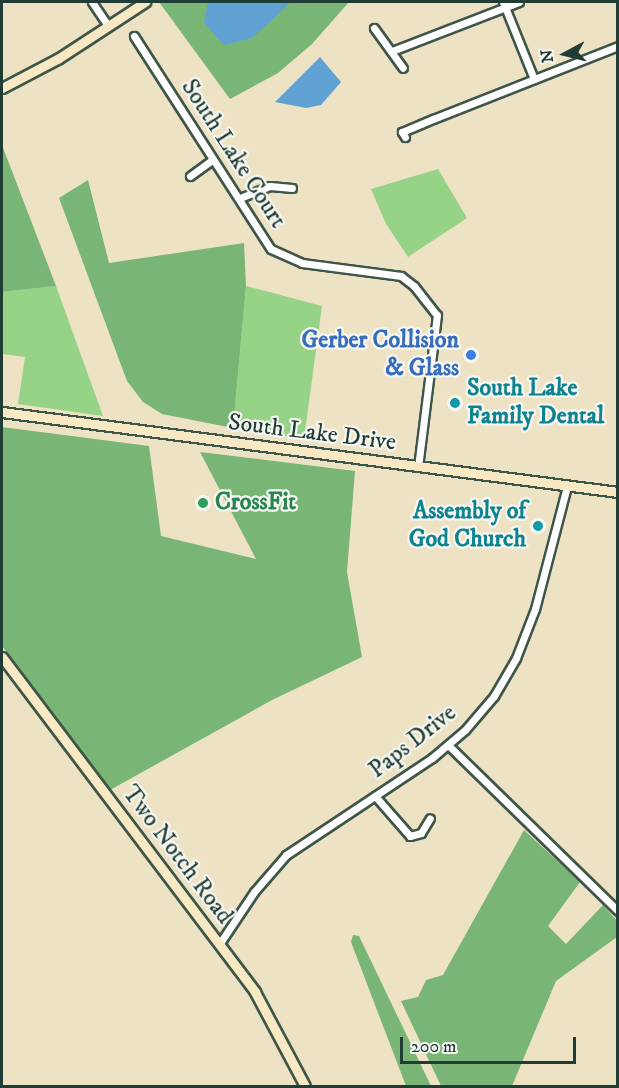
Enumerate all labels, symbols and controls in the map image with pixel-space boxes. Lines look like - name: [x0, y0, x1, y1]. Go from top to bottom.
- north arrow: [535, 24, 595, 84]
- text: N: [536, 48, 558, 64]
- street label: South Lake Court: [174, 74, 292, 234]
- place label: Gerber Collision & Glass: [302, 327, 459, 383]
- marker: Gerber Collision & Glass: [464, 348, 478, 362]
- place label: South Lake Family Dental: [467, 375, 604, 431]
- marker: South Lake Family Dental: [448, 396, 462, 410]
- street label: South Lake Drive: [226, 408, 398, 458]
- place label: CrossFit: [215, 489, 296, 517]
- marker: CrossFit: [196, 496, 210, 510]
- place label: Assembly of God Church: [409, 498, 526, 554]
- marker: Assembly of God Church: [531, 519, 545, 533]
- street label: Paps Drive: [364, 699, 462, 785]
- street label: Two Notch Road: [116, 780, 238, 930]
- scale bar: [403, 1025, 578, 1063]
- text: 200 m: [411, 1036, 457, 1058]

